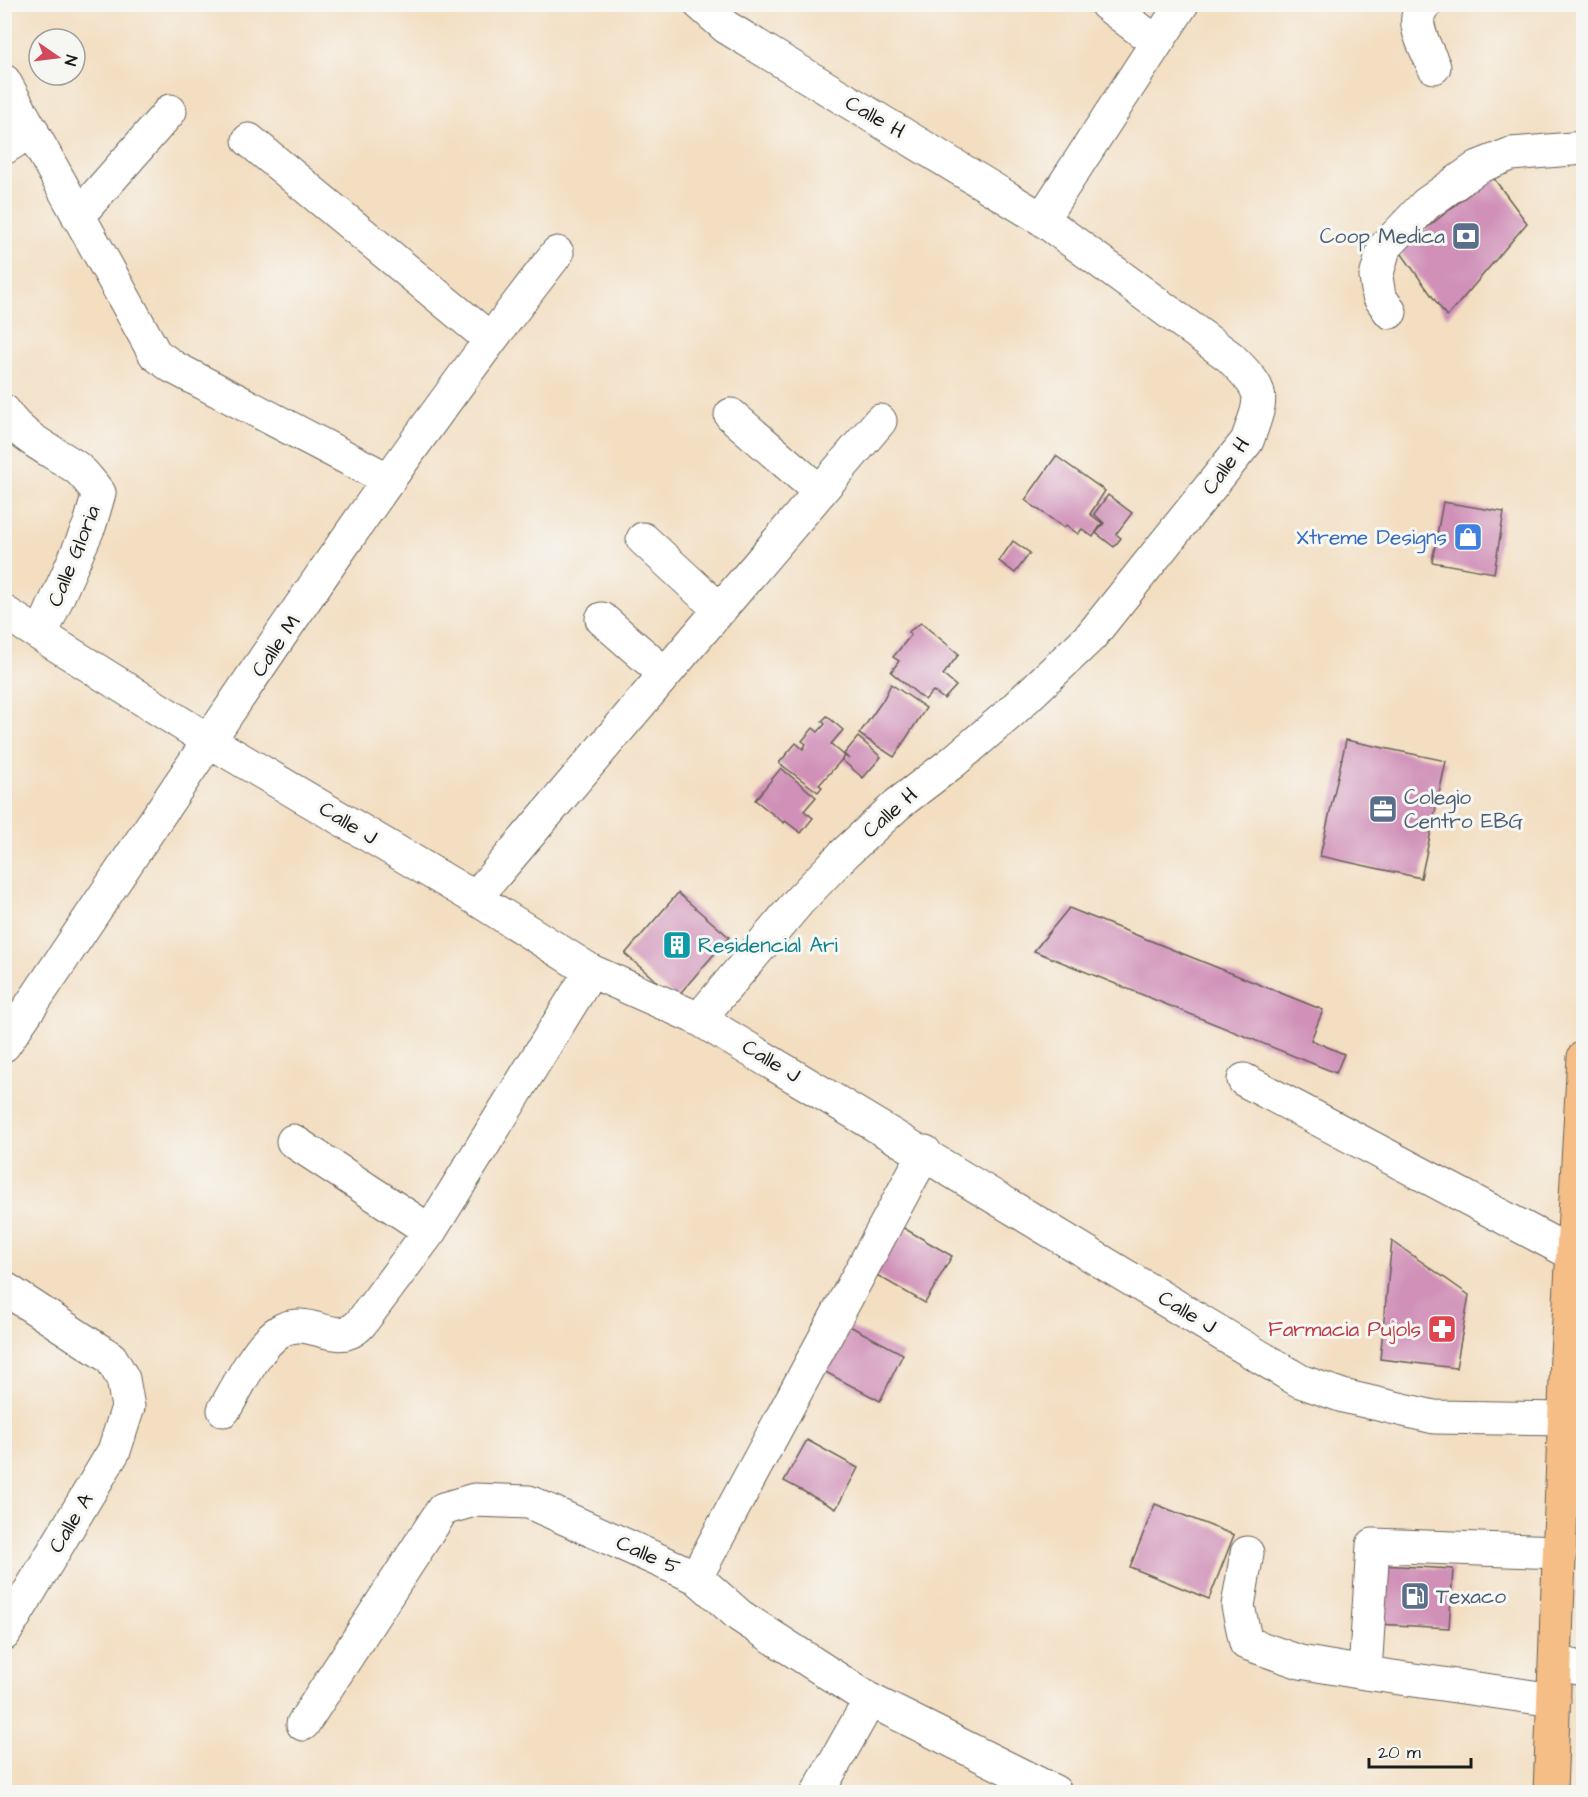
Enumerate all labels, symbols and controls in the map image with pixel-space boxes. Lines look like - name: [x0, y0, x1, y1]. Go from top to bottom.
- north arrow: [27, 27, 87, 87]
- text: N: [59, 53, 82, 68]
- street label: Calle H: [840, 88, 910, 146]
- bank icon: Coop Medica: [1450, 220, 1482, 252]
- place label: Coop Medica: [1320, 222, 1445, 252]
- street label: Calle H: [1195, 431, 1257, 501]
- street label: Calle Gloria: [41, 501, 108, 611]
- shop icon: Xtreme Designs: [1452, 521, 1484, 553]
- place label: Xtreme Designs: [1296, 523, 1447, 554]
- street label: Calle M: [245, 609, 307, 683]
- street label: Calle H: [856, 781, 924, 845]
- place label: Colegio Centro EBG: [1404, 783, 1523, 836]
- office icon: Colegio Centro EBG: [1367, 793, 1399, 825]
- street label: Calle J: [314, 794, 382, 852]
- building icon: Residencial Ari: [661, 929, 693, 961]
- place label: Residencial Ari: [698, 931, 838, 960]
- street label: Calle J: [737, 1032, 805, 1090]
- street label: Calle J: [1153, 1283, 1221, 1341]
- pharmacy icon: Farmacia Pujols: [1426, 1313, 1458, 1345]
- place label: Farmacia Pujols: [1268, 1315, 1421, 1344]
- street label: Calle A: [42, 1487, 101, 1558]
- street label: Calle 5: [612, 1528, 685, 1582]
- fuel station icon: Texaco: [1399, 1580, 1431, 1612]
- place label: Texaco: [1436, 1582, 1506, 1611]
- scale bar: [1369, 1731, 1471, 1769]
- text: 20 m: [1378, 1740, 1421, 1765]

